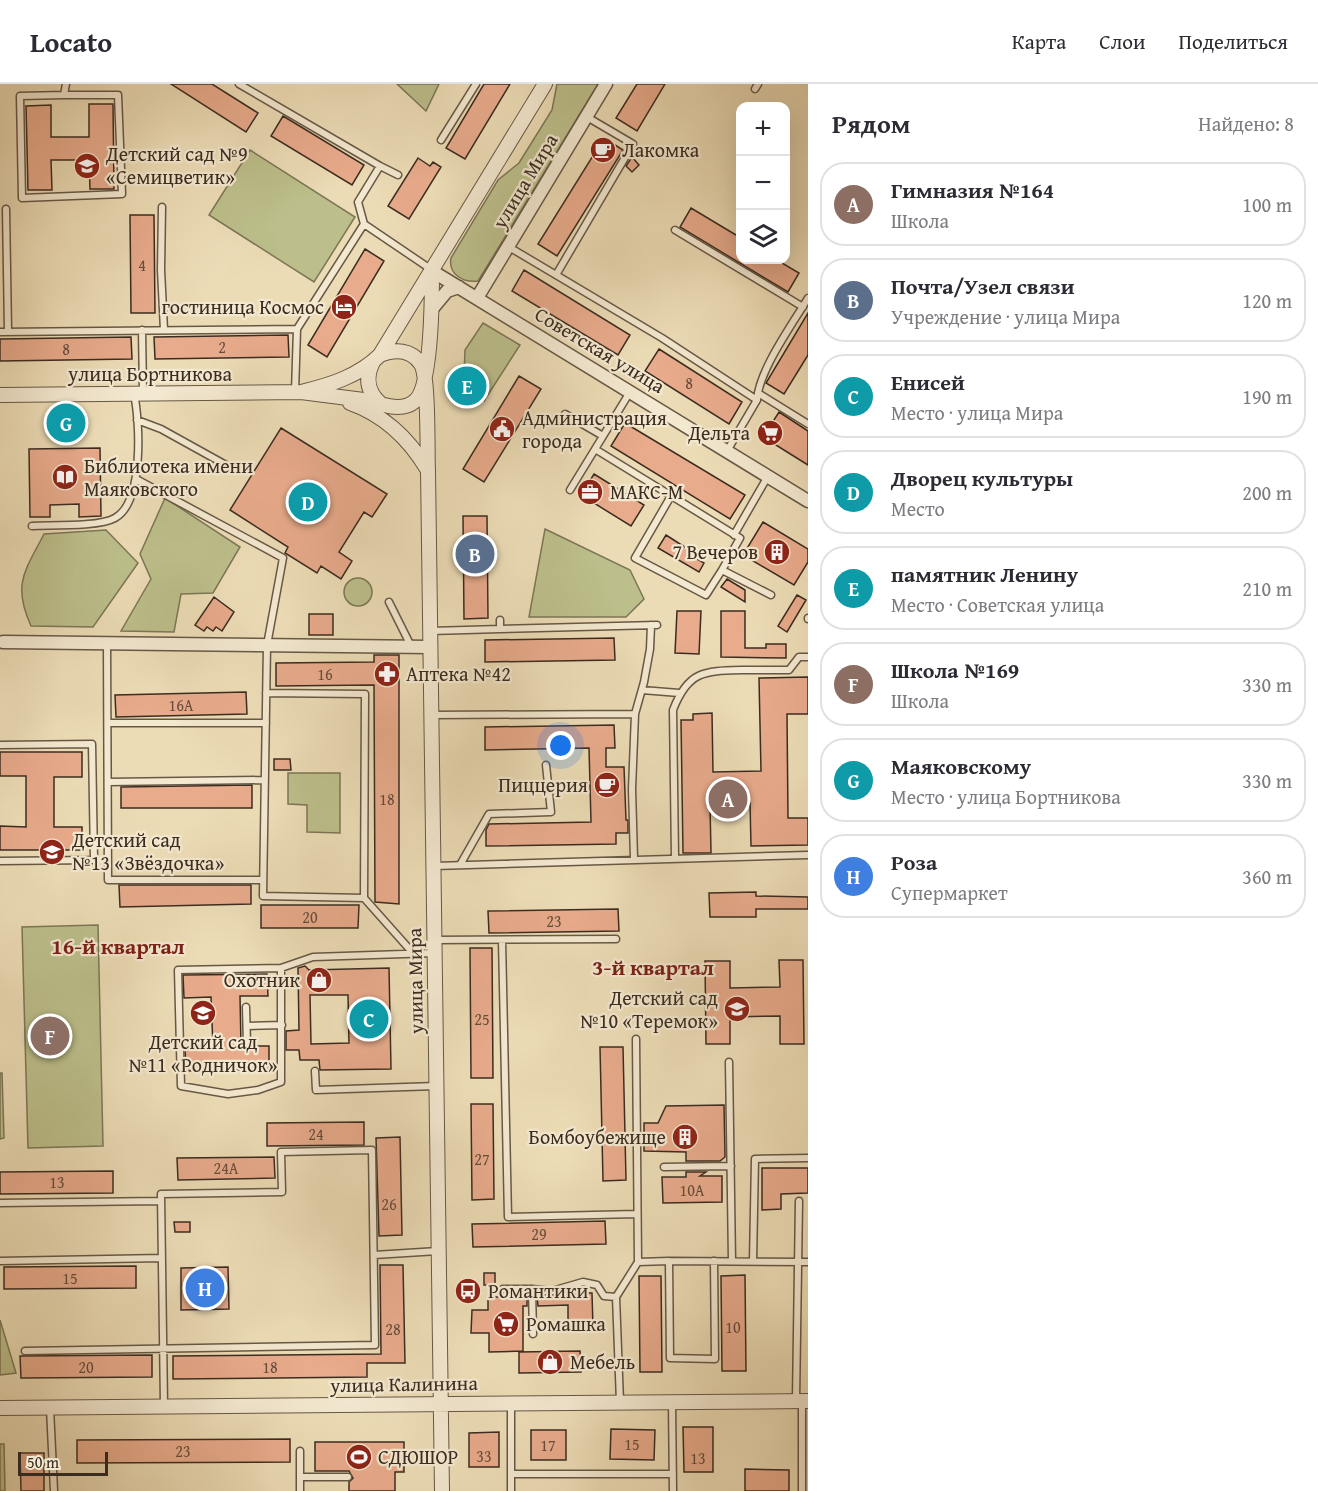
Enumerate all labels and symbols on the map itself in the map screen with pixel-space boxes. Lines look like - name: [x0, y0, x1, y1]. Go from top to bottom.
- street label: улица Мира: [484, 127, 565, 235]
- cafe icon: Лакомка: [588, 135, 618, 165]
- place label: Лакомка: [622, 135, 700, 164]
- place label: Детский сад №9 «Семицветик»: [105, 139, 248, 191]
- school or university icon: Детский сад №9 «Семицветик»: [72, 151, 102, 181]
- house number: 4: [138, 253, 146, 277]
- place label: гостиница Космос: [161, 292, 324, 321]
- hotel icon: гостиница Космос: [329, 292, 359, 322]
- street label: Советская улица: [530, 299, 671, 400]
- house number: 2: [218, 335, 226, 359]
- house number: 8: [62, 337, 70, 361]
- street label: улица Бортникова: [67, 359, 232, 388]
- pin: E: [448, 364, 486, 408]
- house number: 8: [685, 371, 693, 395]
- pin: G: [46, 400, 86, 446]
- place label: Администрация города: [522, 403, 667, 455]
- public building icon: Администрация города: [487, 414, 517, 444]
- place label: Дельта: [687, 418, 750, 447]
- supermarket icon: Дельта: [755, 418, 785, 448]
- place label: Библиотека имени Маяковского: [84, 451, 253, 503]
- library icon: Библиотека имени Маяковского: [50, 462, 80, 492]
- office icon: МАКС-М: [575, 477, 605, 507]
- place label: МАКС-М: [610, 477, 684, 506]
- pin: D: [288, 480, 328, 524]
- pin: B: [456, 532, 494, 576]
- place label: 7 Вечеров: [672, 537, 758, 566]
- building icon: 7 Вечеров: [762, 537, 792, 567]
- pharmacy icon: Аптека №42: [372, 659, 402, 689]
- place label: Аптека №42: [406, 659, 511, 688]
- house number: 16: [317, 662, 333, 686]
- house number: 16А: [168, 693, 194, 717]
- your location: [546, 731, 575, 760]
- place label: Пиццерия: [498, 770, 588, 799]
- cafe icon: Пиццерия: [592, 770, 622, 800]
- pin: A: [708, 776, 748, 822]
- house number: 18: [379, 787, 395, 811]
- place label: Детский сад №13 «Звёздочка»: [71, 825, 224, 877]
- school or university icon: Детский сад №13 «Звёздочка»: [37, 837, 67, 867]
- house number: 20: [302, 905, 318, 929]
- house number: 23: [546, 909, 562, 933]
- street label: улица Мира: [399, 927, 430, 1035]
- district label: 16-й квартал: [51, 930, 185, 962]
- district label: 3-й квартал: [592, 951, 714, 983]
- place label: Охотник: [224, 965, 301, 994]
- shop icon: Охотник: [304, 965, 334, 995]
- place label: Детский сад №10 «Теремок»: [580, 983, 718, 1035]
- school or university icon: Детский сад №10 «Теремок»: [722, 994, 752, 1024]
- pin: C: [350, 996, 388, 1042]
- school or university icon: Детский сад №11 «Родничок»: [188, 998, 218, 1028]
- house number: 25: [474, 1007, 490, 1031]
- pin: F: [31, 1014, 70, 1058]
- place label: Детский сад №11 «Родничок»: [128, 1027, 278, 1079]
- house number: 24: [308, 1122, 324, 1146]
- place label: Бомбоубежище: [529, 1122, 666, 1151]
- building icon: Бомбоубежище: [670, 1122, 700, 1152]
- house number: 27: [474, 1147, 490, 1171]
- house number: 24А: [213, 1156, 239, 1180]
- house number: 13: [49, 1170, 65, 1194]
- house number: 10А: [679, 1178, 705, 1202]
- house number: 26: [381, 1192, 397, 1216]
- house number: 29: [531, 1222, 547, 1246]
- house number: 15: [62, 1266, 78, 1290]
- pin: H: [186, 1266, 224, 1310]
- bus stop icon: Романтики: [453, 1276, 483, 1306]
- place label: Романтики: [488, 1276, 588, 1305]
- supermarket icon: Ромашка: [491, 1309, 521, 1339]
- place label: Ромашка: [526, 1309, 606, 1338]
- house number: 10: [725, 1315, 741, 1339]
- house number: 28: [385, 1317, 401, 1341]
- shop icon: Мебель: [535, 1347, 565, 1377]
- place label: Мебель: [570, 1347, 635, 1376]
- house number: 20: [78, 1355, 94, 1379]
- house number: 18: [262, 1355, 278, 1379]
- street label: улица Калинина: [329, 1368, 479, 1399]
- house number: 15: [624, 1432, 640, 1456]
- house number: 17: [540, 1433, 556, 1457]
- house number: 23: [175, 1439, 191, 1463]
- sports icon: СДЮШОР: [344, 1442, 374, 1472]
- place label: СДЮШОР: [378, 1442, 458, 1471]
- house number: 33: [476, 1444, 492, 1468]
- house number: 13: [690, 1446, 706, 1470]
- scale bar: [18, 1449, 108, 1476]

